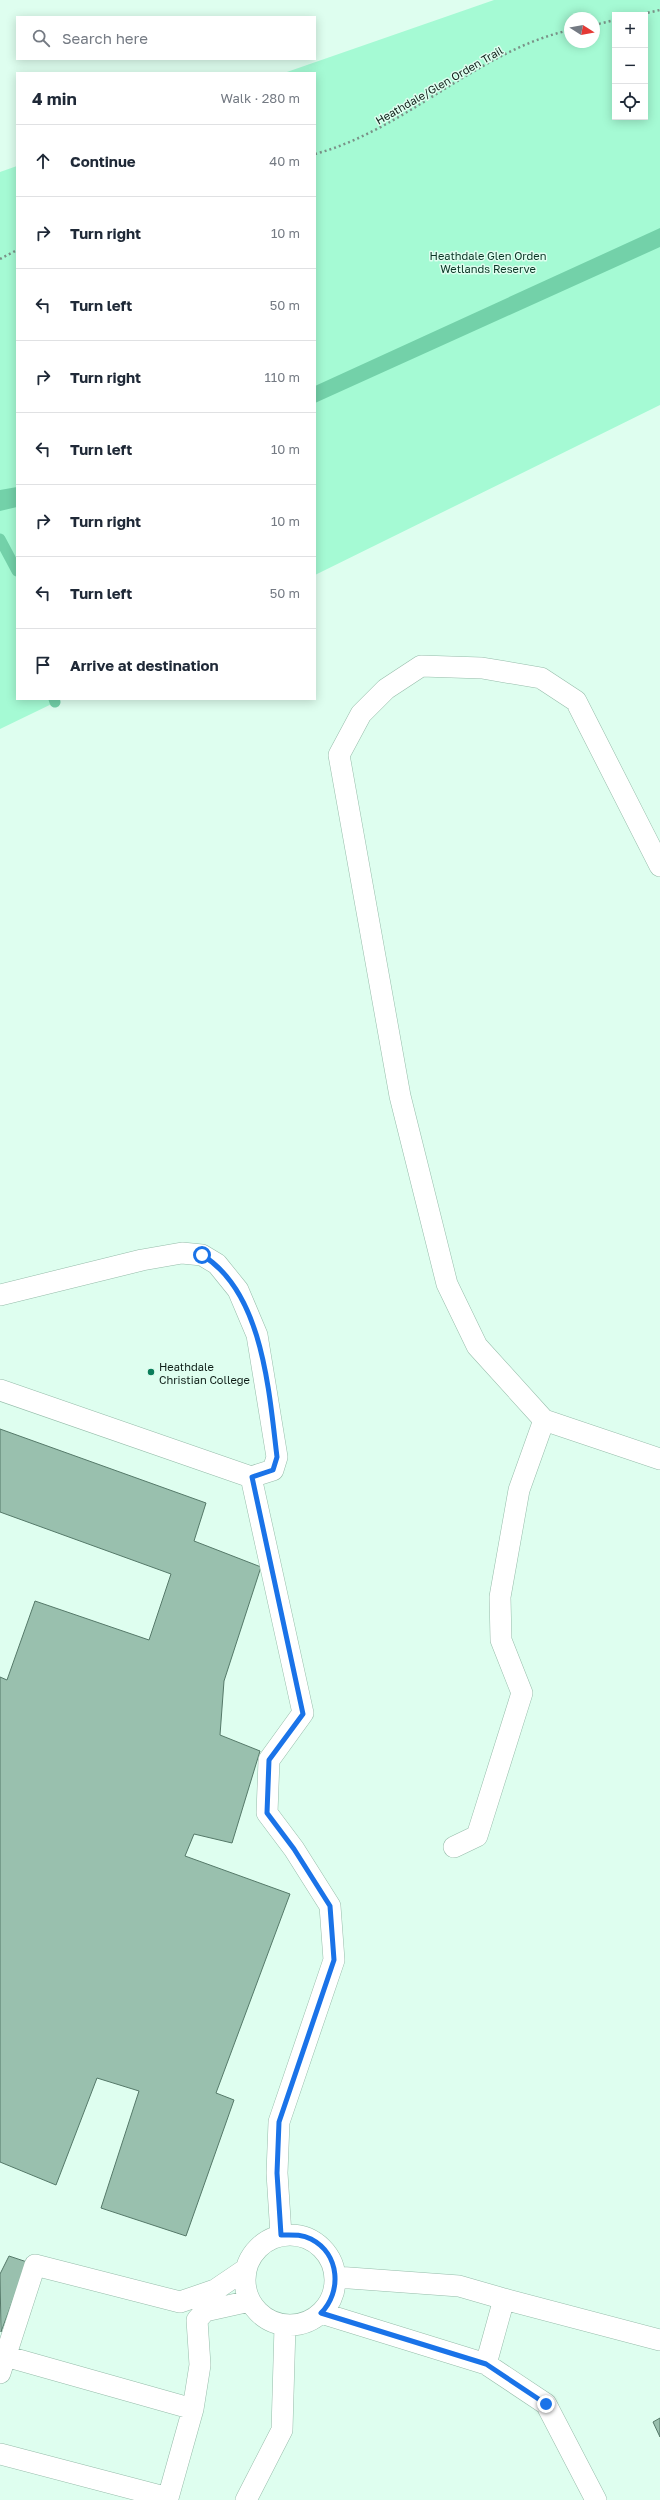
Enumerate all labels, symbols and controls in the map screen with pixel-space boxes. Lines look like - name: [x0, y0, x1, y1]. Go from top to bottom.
- north arrow: [564, 12, 600, 48]
- map controls: [612, 12, 648, 120]
- button: +: [612, 12, 648, 48]
- search box: [16, 16, 316, 60]
- icon: search: [30, 27, 52, 49]
- text: Search here: [62, 29, 148, 47]
- street label: Heathdale/Glen Orden Trail: [373, 43, 505, 127]
- button: −: [612, 48, 648, 84]
- button: locate: [612, 84, 648, 120]
- text: 4 min: [32, 88, 77, 109]
- text: Walk · 280 m: [221, 90, 300, 106]
- icon: ahead: [32, 150, 54, 172]
- text: Continue: [70, 152, 136, 170]
- text: 40 m: [269, 153, 300, 169]
- icon: right: [32, 222, 54, 244]
- text: Turn right: [70, 224, 141, 242]
- text: 10 m: [271, 225, 300, 241]
- park label: Heathdale Glen Orden Wetlands Reserve: [430, 249, 546, 275]
- icon: left: [32, 294, 54, 316]
- text: Turn left: [70, 296, 132, 314]
- text: 50 m: [270, 297, 300, 313]
- icon: right: [32, 366, 54, 388]
- text: Turn right: [70, 368, 141, 386]
- text: 110 m: [265, 369, 300, 385]
- icon: left: [32, 438, 54, 460]
- text: Turn left: [70, 440, 132, 458]
- text: 10 m: [271, 441, 300, 457]
- icon: right: [32, 510, 54, 532]
- text: Turn right: [70, 512, 141, 530]
- text: 10 m: [271, 513, 300, 529]
- icon: left: [32, 582, 54, 604]
- text: Turn left: [70, 584, 132, 602]
- text: 50 m: [270, 585, 300, 601]
- icon: arrive: [32, 654, 54, 676]
- text: Arrive at destination: [70, 656, 219, 674]
- route start: [193, 1246, 211, 1264]
- place label: Heathdale Christian College: [159, 1360, 250, 1386]
- marker: Heathdale Christian College: [146, 1367, 156, 1377]
- route end: [537, 2395, 555, 2413]

